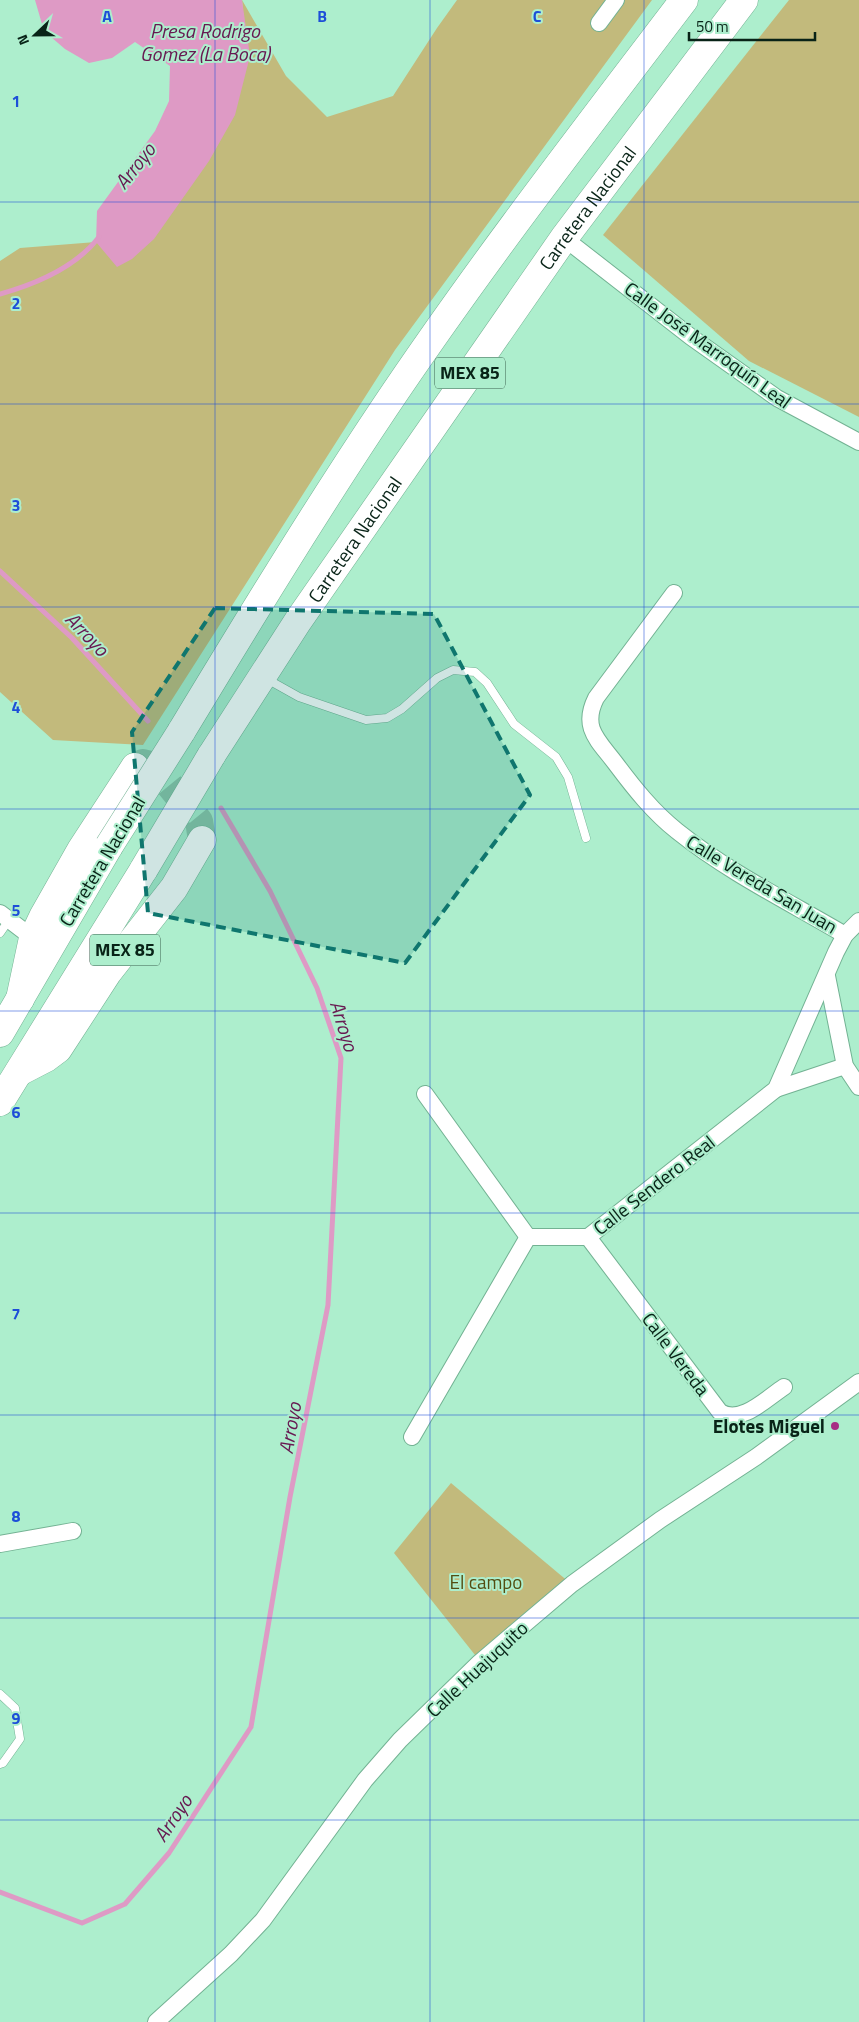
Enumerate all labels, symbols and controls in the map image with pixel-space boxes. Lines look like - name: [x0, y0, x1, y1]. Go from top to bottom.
- text: A: [102, 4, 112, 28]
- text: B: [317, 4, 327, 28]
- text: C: [533, 4, 542, 28]
- north arrow: [10, 10, 60, 60]
- scale bar: [689, 10, 815, 42]
- water label: Presa Rodrigo Gomez (La Boca): [140, 15, 271, 69]
- text: 50 m: [696, 15, 729, 38]
- text: N: [11, 32, 34, 48]
- text: 1: [12, 89, 20, 113]
- water label: Arroyo: [106, 135, 163, 196]
- street label: Carretera Nacional: [531, 140, 643, 275]
- street label: Calle José Marroquín Leal: [619, 274, 798, 415]
- text: 2: [12, 291, 20, 315]
- road number: MEX 85: [435, 358, 505, 388]
- street label: Carretera Nacional: [300, 470, 408, 608]
- text: 3: [12, 493, 20, 517]
- water label: Arroyo: [58, 604, 117, 664]
- text: 4: [12, 695, 21, 719]
- street label: Carretera Nacional: [51, 790, 152, 932]
- street label: Calle Vereda San Juan: [681, 827, 843, 940]
- text: 5: [12, 898, 21, 922]
- road number: MEX 85: [90, 934, 160, 966]
- water label: Arroyo: [322, 997, 367, 1056]
- text: 6: [12, 1100, 21, 1124]
- street label: Calle Sendero Real: [587, 1128, 721, 1242]
- text: 7: [12, 1302, 20, 1326]
- street label: Calle Vereda: [635, 1306, 718, 1402]
- water label: Arroyo: [270, 1399, 309, 1456]
- place label: Elotes Miguel: [713, 1411, 825, 1440]
- marker: Elotes Miguel: [829, 1420, 841, 1432]
- text: 8: [12, 1504, 21, 1528]
- park label: El campo: [450, 1567, 522, 1596]
- street label: Calle Huajuquito: [419, 1614, 534, 1724]
- text: 9: [12, 1706, 21, 1730]
- water label: Arroyo: [145, 1787, 201, 1848]

